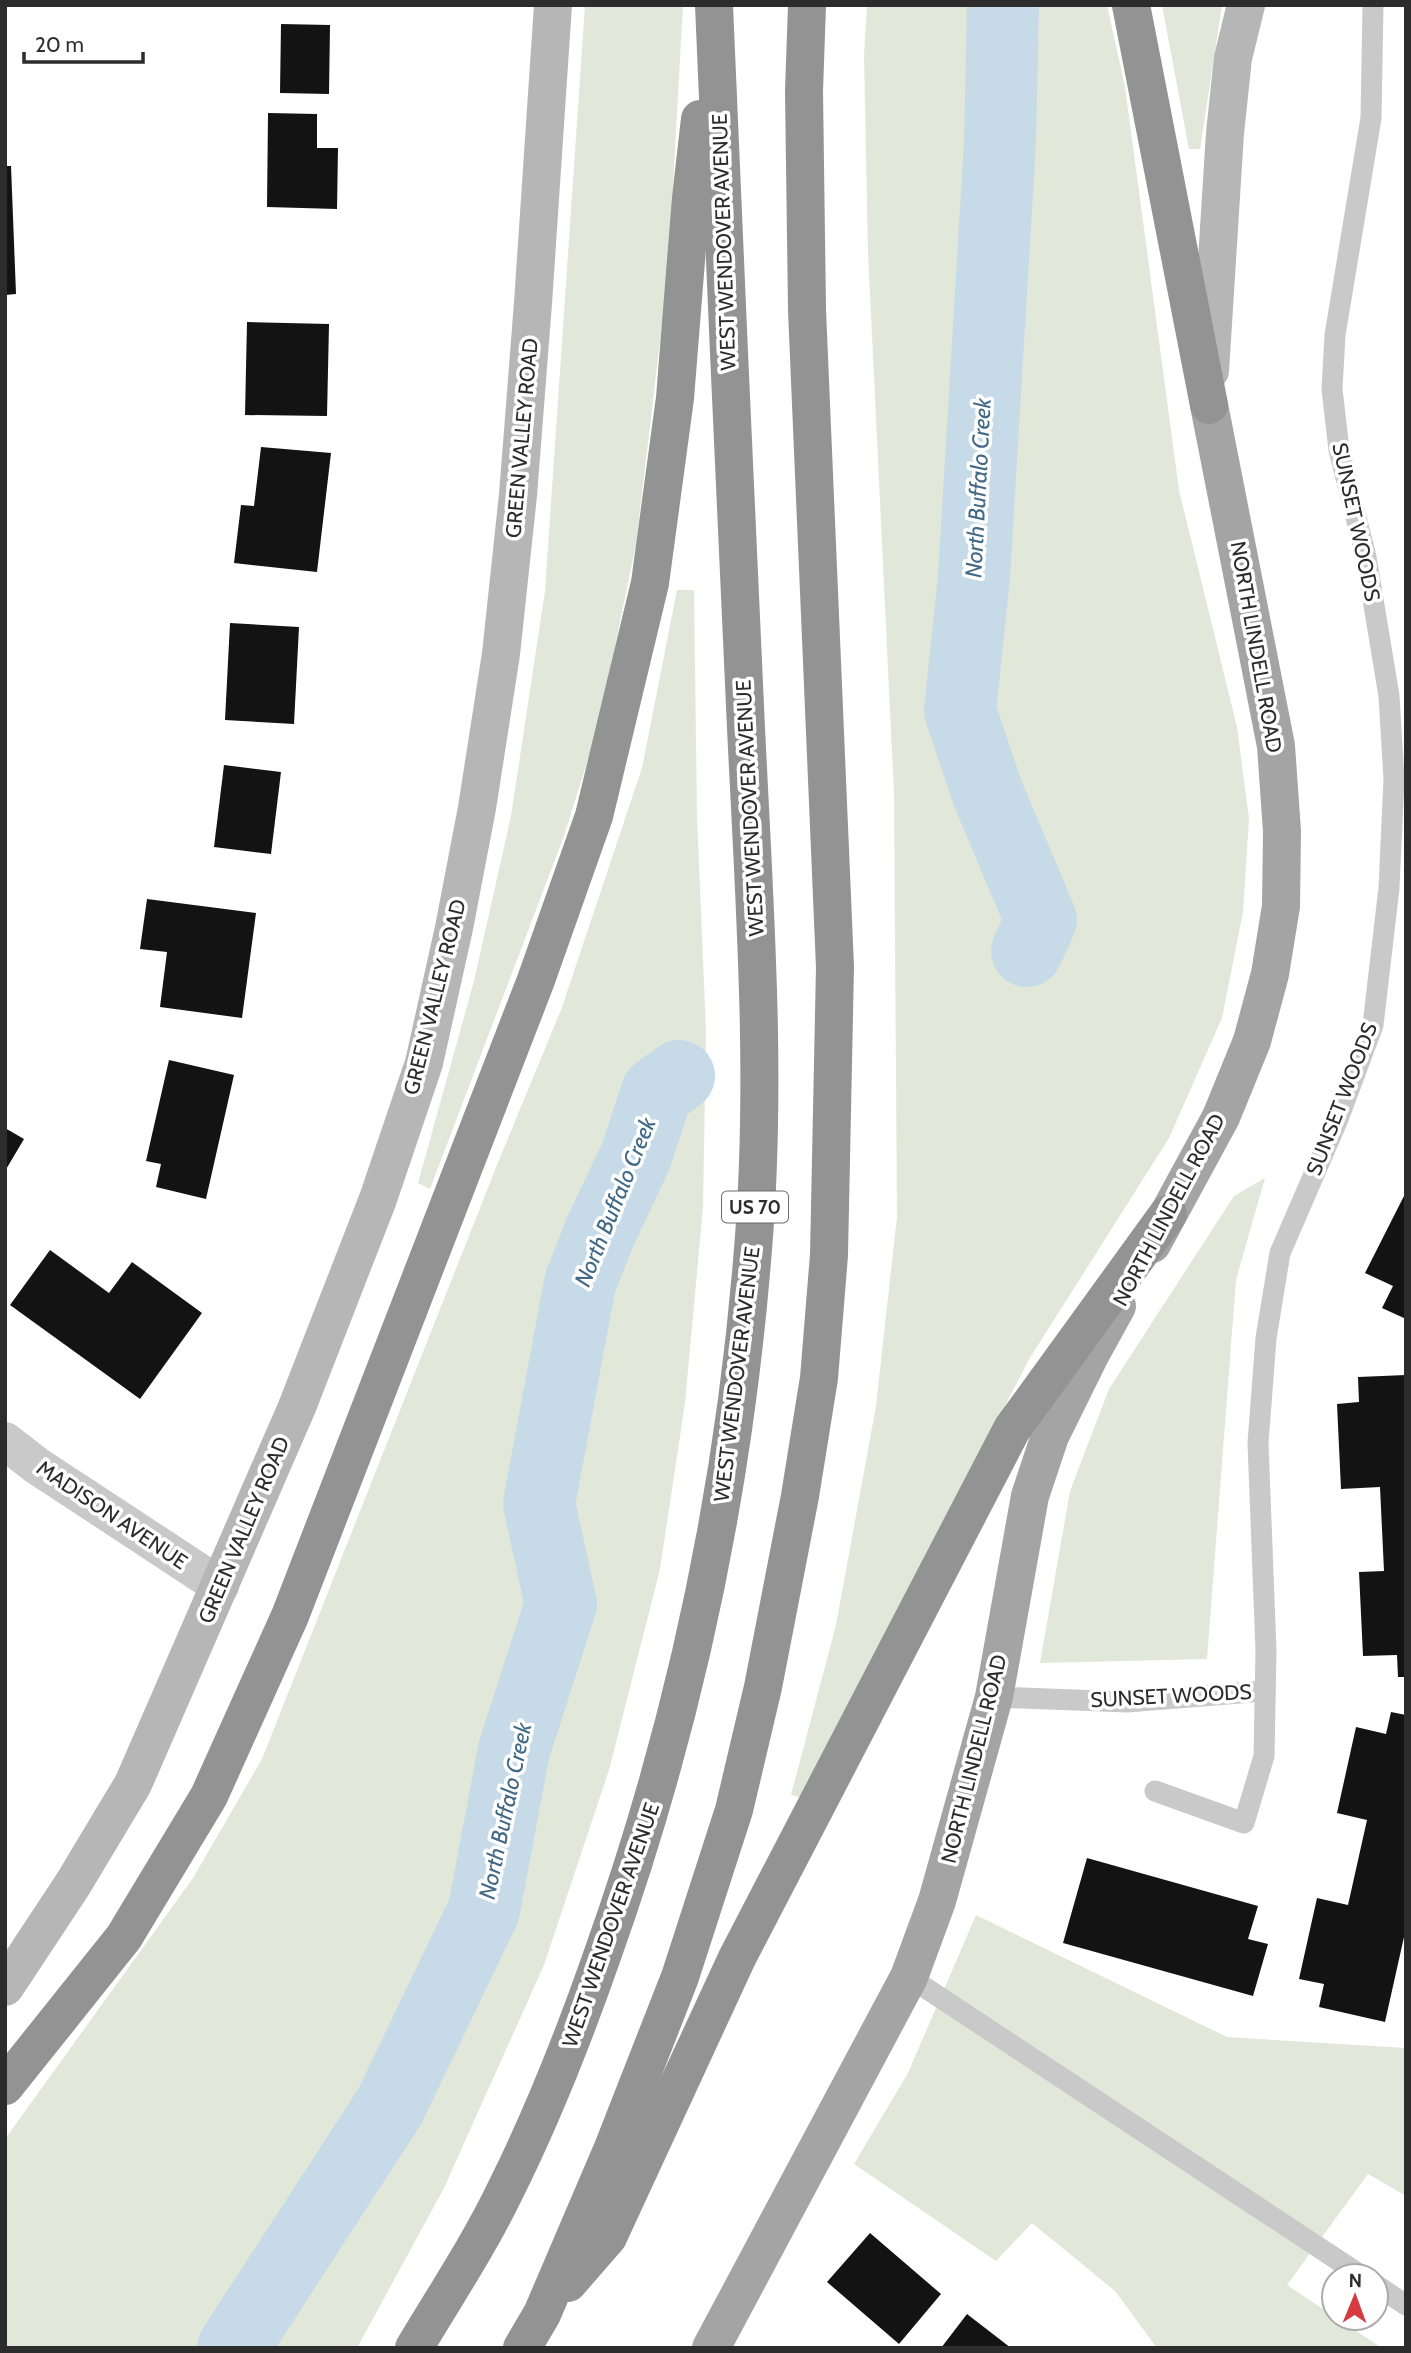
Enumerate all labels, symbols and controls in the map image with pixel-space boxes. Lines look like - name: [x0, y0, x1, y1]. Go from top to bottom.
- scale bar: [24, 21, 144, 65]
- text: 20 m: [35, 32, 84, 57]
- street label: WEST WENDOVER AVENUE: [707, 113, 740, 371]
- street label: GREEN VALLEY ROAD: [500, 337, 543, 539]
- water label: North Buffalo Creek: [959, 396, 997, 579]
- street label: SUNSET WOODS: [1327, 440, 1386, 604]
- street label: NORTH LINDELL ROAD: [1226, 539, 1287, 755]
- street label: WEST WENDOVER AVENUE: [730, 679, 769, 937]
- street label: GREEN VALLEY ROAD: [398, 897, 471, 1097]
- street label: SUNSET WOODS: [1301, 1019, 1382, 1179]
- street label: NORTH LINDELL ROAD: [1107, 1109, 1230, 1310]
- water label: North Buffalo Creek: [568, 1112, 662, 1291]
- road number: US 70: [722, 1191, 788, 1222]
- street label: WEST WENDOVER AVENUE: [708, 1245, 765, 1503]
- street label: GREEN VALLEY ROAD: [193, 1433, 294, 1627]
- street label: MADISON AVENUE: [32, 1455, 192, 1574]
- street label: NORTH LINDELL ROAD: [935, 1652, 1012, 1866]
- street label: SUNSET WOODS: [1090, 1679, 1252, 1712]
- water label: North Buffalo Creek: [473, 1719, 538, 1902]
- street label: WEST WENDOVER AVENUE: [557, 1799, 664, 2050]
- north arrow: [1320, 2262, 1390, 2332]
- text: N: [1348, 2269, 1362, 2292]

